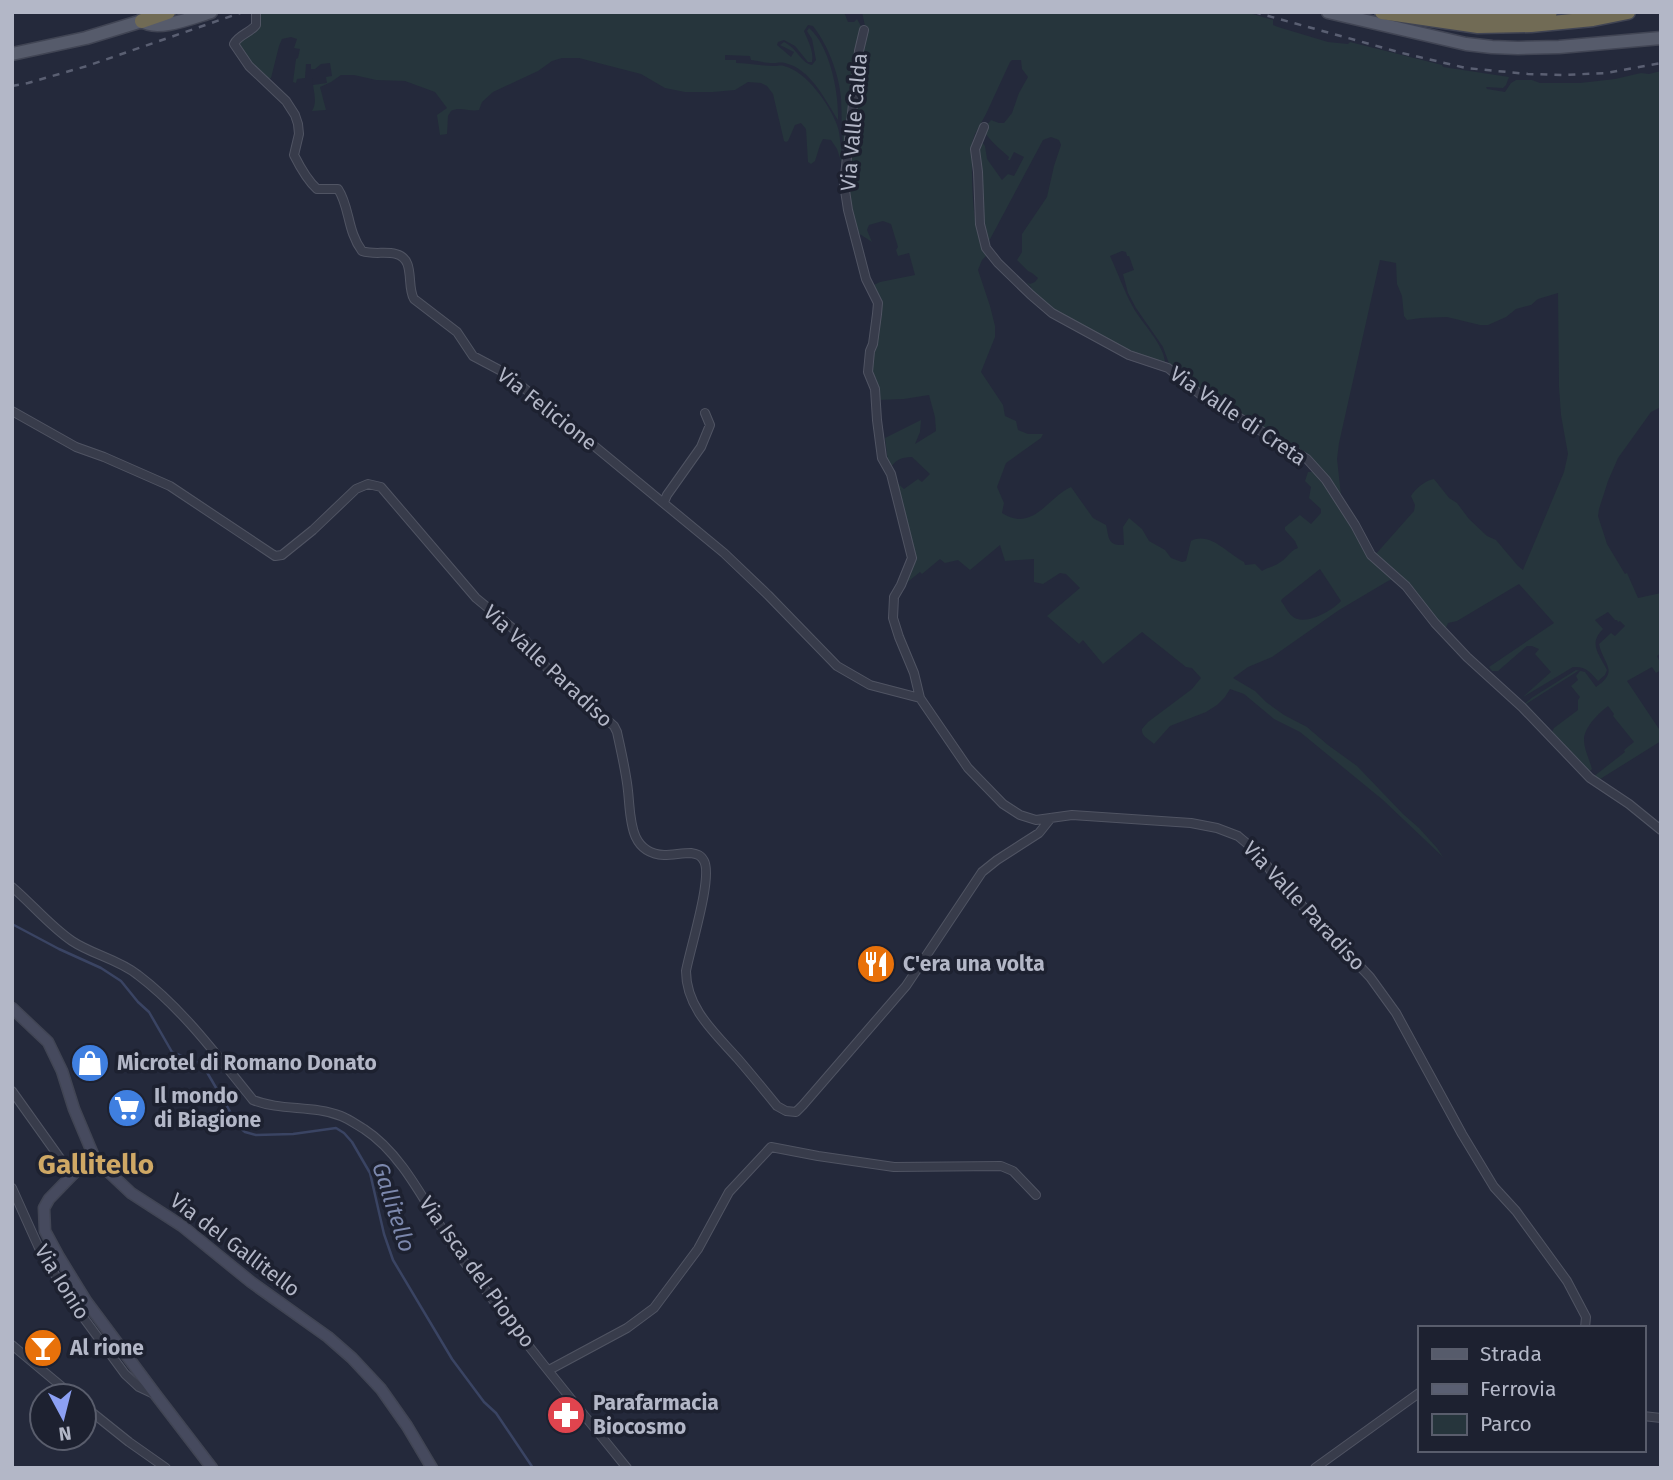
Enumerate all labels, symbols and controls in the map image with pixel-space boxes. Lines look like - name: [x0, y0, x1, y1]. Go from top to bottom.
- street label: Via Valle Calda: [835, 52, 873, 192]
- street label: Via Valle di Creta: [1165, 361, 1311, 471]
- street label: Via Felicione: [492, 362, 602, 456]
- street label: Via Valle Paradiso: [478, 599, 618, 733]
- street label: Via Valle Paradiso: [1237, 836, 1371, 976]
- restaurant icon: C'era una volta: [855, 943, 897, 985]
- place label: C'era una volta: [903, 951, 1045, 977]
- shop icon: Microtel di Romano Donato: [69, 1042, 111, 1084]
- place label: Microtel di Romano Donato: [117, 1050, 377, 1076]
- place label: Il mondo di Biagione: [154, 1083, 262, 1133]
- supermarket icon: Il mondo di Biagione: [106, 1087, 148, 1129]
- district label: Gallitello: [38, 1148, 154, 1181]
- water label: Gallitello: [366, 1158, 422, 1256]
- street label: Via del Gallitello: [165, 1188, 305, 1302]
- street label: Via Isca del Pioppo: [413, 1191, 541, 1353]
- street label: Via Ionio: [29, 1240, 95, 1324]
- legend: [1418, 1326, 1645, 1452]
- bar icon: Al rione: [22, 1327, 64, 1369]
- place label: Al rione: [69, 1335, 144, 1361]
- text: Strada: [1480, 1341, 1542, 1367]
- text: Ferrovia: [1480, 1376, 1556, 1402]
- north arrow: [28, 1382, 98, 1452]
- place label: Parafarmacia Biocosmo: [593, 1390, 719, 1440]
- pharmacy icon: Parafarmacia Biocosmo: [545, 1394, 587, 1436]
- text: Parco: [1480, 1411, 1532, 1437]
- text: N: [57, 1421, 73, 1446]

